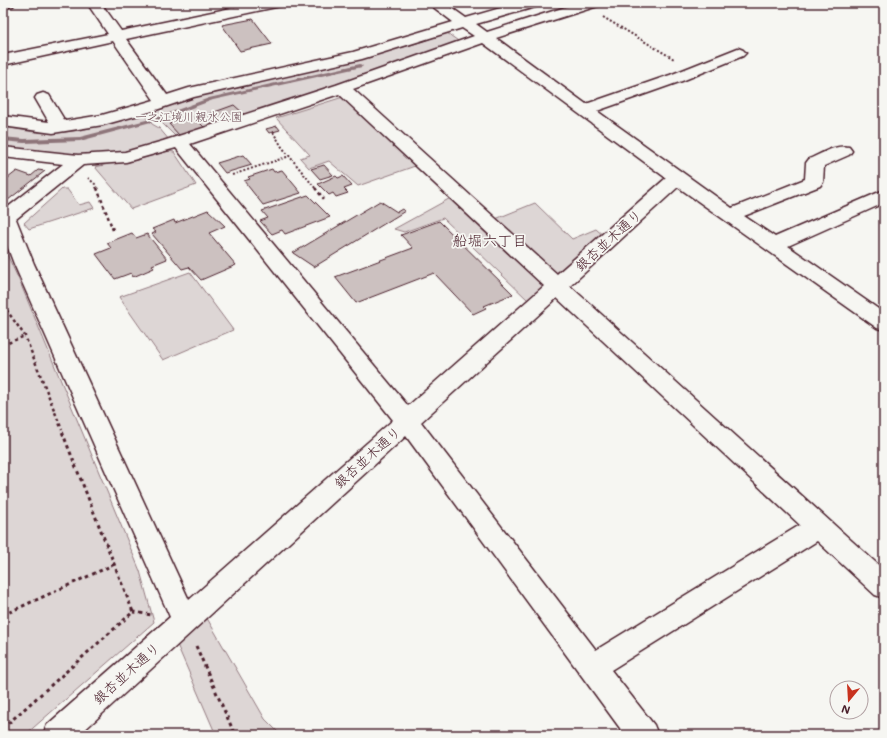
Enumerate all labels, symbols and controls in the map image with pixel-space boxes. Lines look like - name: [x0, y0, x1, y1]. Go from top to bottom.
- park label: 一之江境川親水公園: [135, 108, 243, 124]
- street label: 銀杏並木通り: [570, 205, 646, 275]
- district label: 船堀六丁目: [452, 230, 528, 250]
- street label: 銀杏並木通り: [329, 422, 405, 492]
- street label: 銀杏並木通り: [88, 638, 164, 708]
- north arrow: [829, 680, 869, 720]
- text: N: [839, 702, 852, 718]

